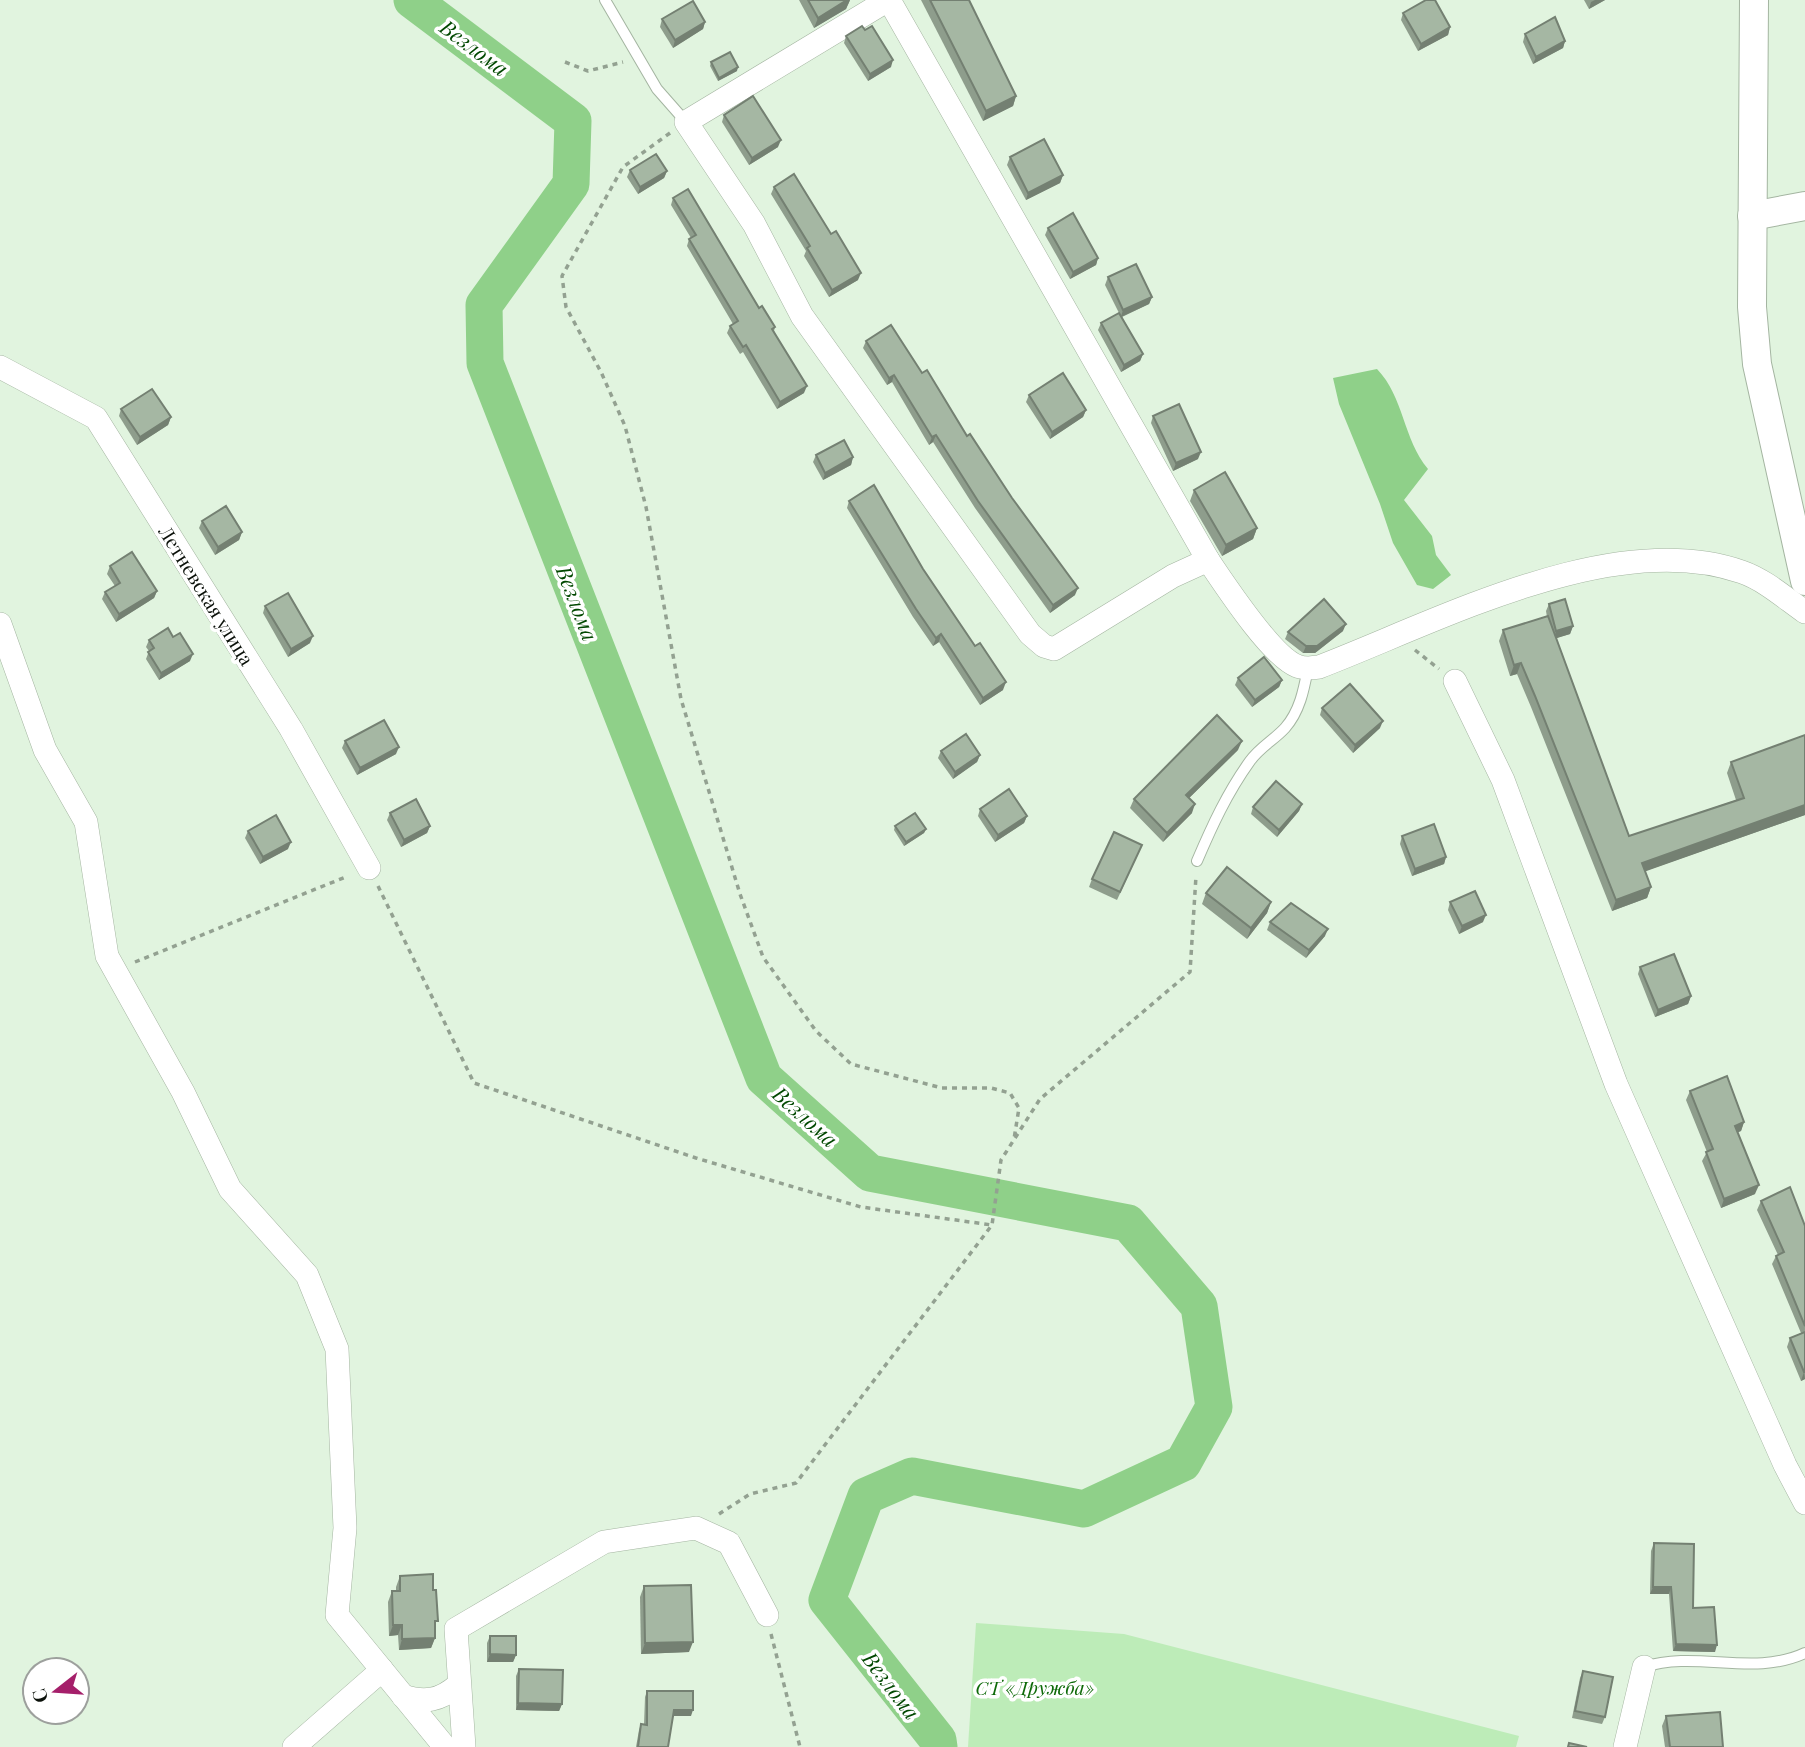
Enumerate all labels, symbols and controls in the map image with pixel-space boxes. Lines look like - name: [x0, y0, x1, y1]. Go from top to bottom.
- water label: Везлома: [435, 12, 515, 82]
- street label: Летневская улица: [153, 519, 261, 670]
- water label: Везлома: [551, 561, 605, 645]
- water label: Везлома: [767, 1079, 844, 1153]
- water label: Везлома: [857, 1645, 927, 1725]
- north arrow: [21, 1656, 91, 1726]
- park label: СТ «Дружба»: [975, 1674, 1095, 1700]
- text: С: [24, 1686, 53, 1706]

